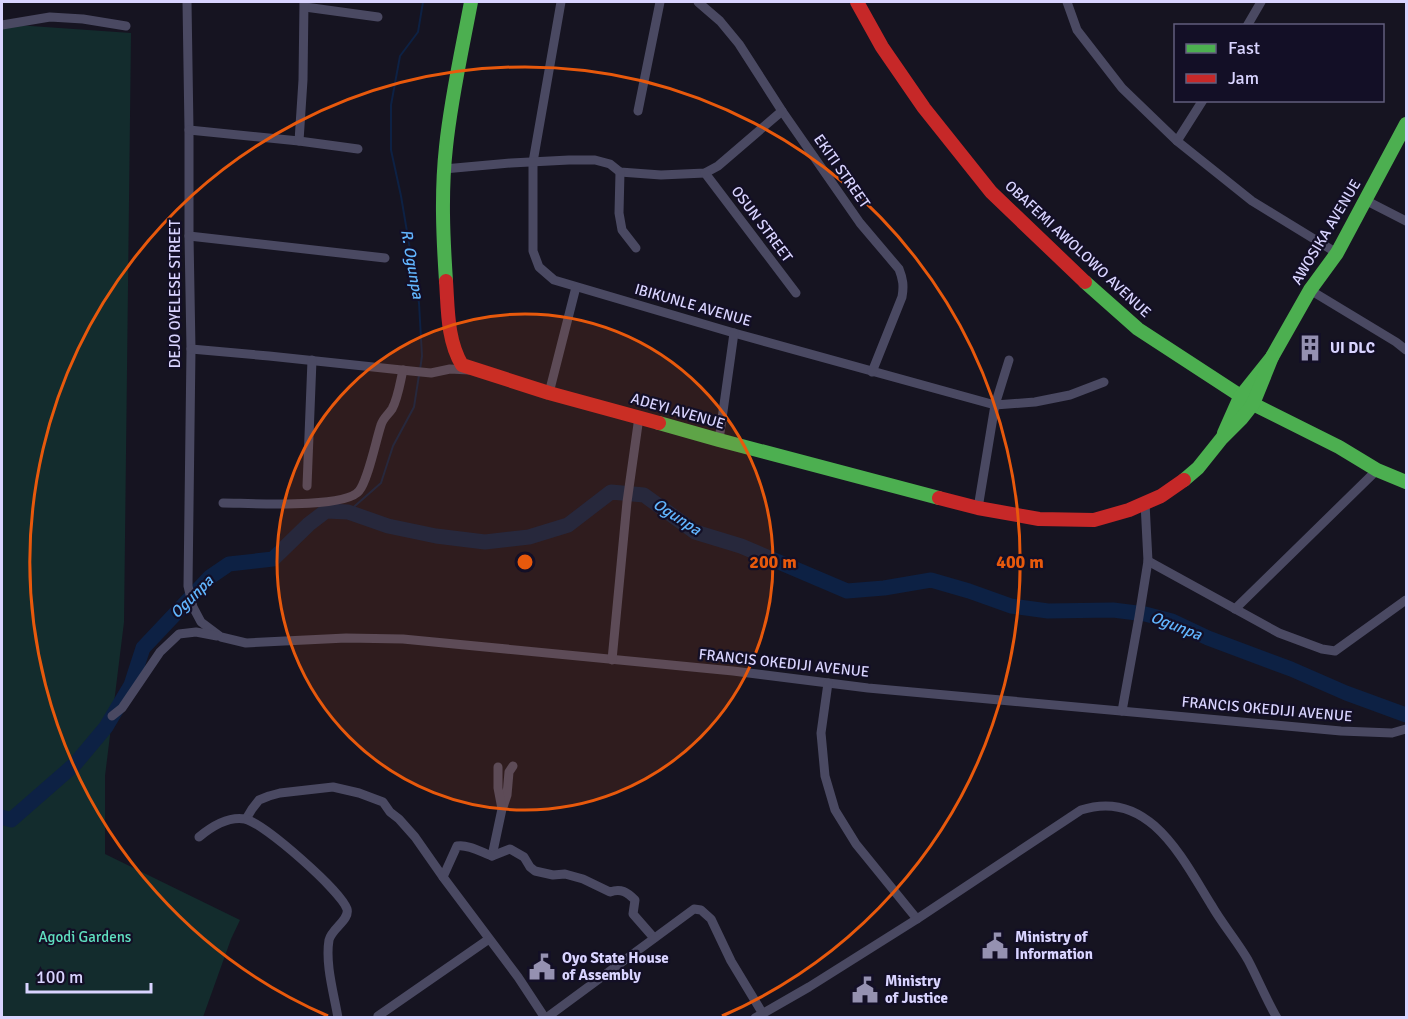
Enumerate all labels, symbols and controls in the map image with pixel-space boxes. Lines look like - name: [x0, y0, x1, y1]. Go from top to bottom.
- legend: [1174, 24, 1384, 102]
- text: Fast: [1228, 37, 1260, 59]
- text: Jam: [1228, 67, 1259, 89]
- street label: EKITI STREET: [810, 131, 874, 212]
- street label: AWOSIKA AVENUE: [1287, 176, 1365, 288]
- street label: OBAFEMI AWOLOWO AVENUE: [1001, 177, 1155, 321]
- street label: OSUN STREET: [728, 182, 797, 266]
- street label: DEJO OYELESE STREET: [166, 219, 184, 368]
- water label: R. Ogunpa: [396, 228, 428, 301]
- street label: IBIKUNLE AVENUE: [633, 280, 753, 330]
- building icon: UI DLC: [1295, 333, 1325, 363]
- place label: UI DLC: [1330, 339, 1375, 357]
- street label: ADEYI AVENUE: [629, 389, 727, 433]
- water label: Ogunpa: [649, 494, 705, 540]
- text: 200 m: [749, 551, 797, 573]
- text: 400 m: [996, 551, 1044, 573]
- centre of rings: [515, 552, 535, 572]
- water label: Ogunpa: [166, 571, 218, 623]
- water label: Ogunpa: [1148, 607, 1205, 645]
- street label: FRANCIS OKEDIJI AVENUE: [698, 645, 870, 681]
- street label: FRANCIS OKEDIJI AVENUE: [1181, 693, 1353, 725]
- park label: Agodi Gardens: [39, 928, 132, 946]
- place label: Ministry of Information: [1015, 928, 1093, 963]
- public building icon: Ministry of Information: [980, 931, 1010, 961]
- place label: Oyo State House of Assembly: [562, 949, 669, 984]
- public building icon: Oyo State House of Assembly: [527, 952, 557, 982]
- scale bar: [27, 956, 152, 994]
- text: 100 m: [36, 966, 83, 988]
- place label: Ministry of Justice: [885, 972, 948, 1007]
- public building icon: Ministry of Justice: [850, 975, 880, 1005]

